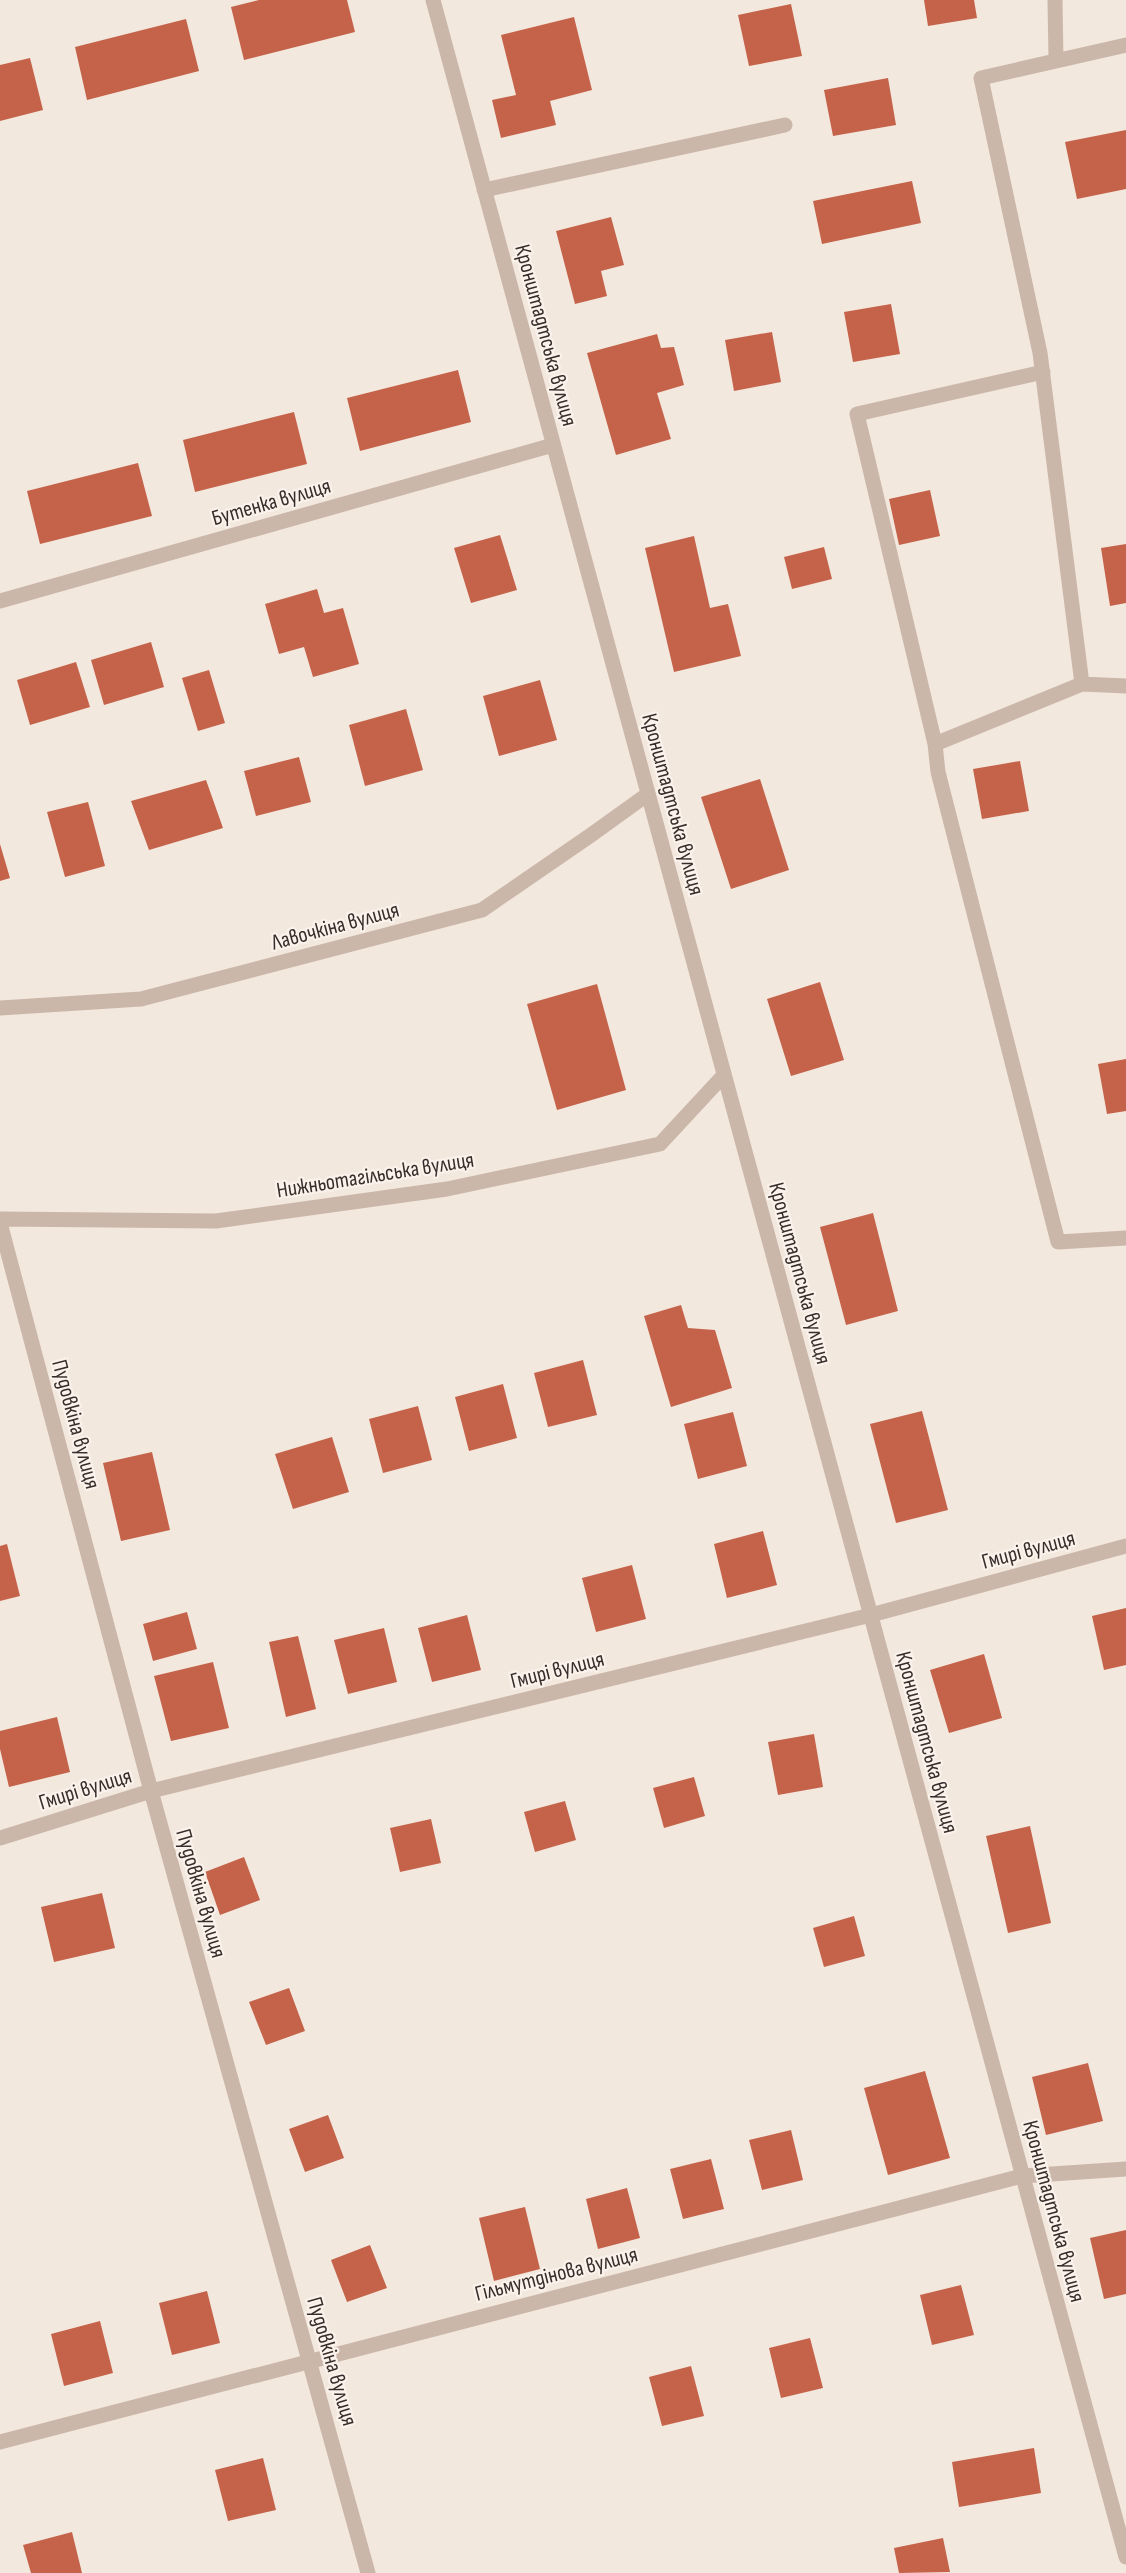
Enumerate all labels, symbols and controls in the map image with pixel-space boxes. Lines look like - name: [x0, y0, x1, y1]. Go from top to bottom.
- street label: Кронштадтська вулиця: [508, 242, 583, 429]
- street label: Бутенка вулиця: [209, 473, 334, 532]
- street label: Кронштадтська вулиця: [635, 711, 710, 898]
- street label: Лавочкіна вулиця: [268, 896, 402, 957]
- street label: Нижньотагільська вулиця: [275, 1147, 476, 1204]
- street label: Кронштадтська вулиця: [762, 1180, 837, 1367]
- street label: Пудовкіна вулиця: [45, 1357, 106, 1492]
- street label: Гмирі вулиця: [979, 1525, 1078, 1576]
- street label: Гмирі вулиця: [508, 1646, 607, 1695]
- street label: Кронштадтська вулиця: [889, 1649, 964, 1836]
- street label: Гмирі вулиця: [36, 1763, 135, 1816]
- street label: Пудовкіна вулиця: [169, 1826, 232, 1961]
- street label: Кронштадтська вулиця: [1016, 2118, 1091, 2305]
- street label: Гільмутдінова вулиця: [472, 2241, 640, 2308]
- street label: Пудовкіна вулиця: [300, 2294, 363, 2429]

